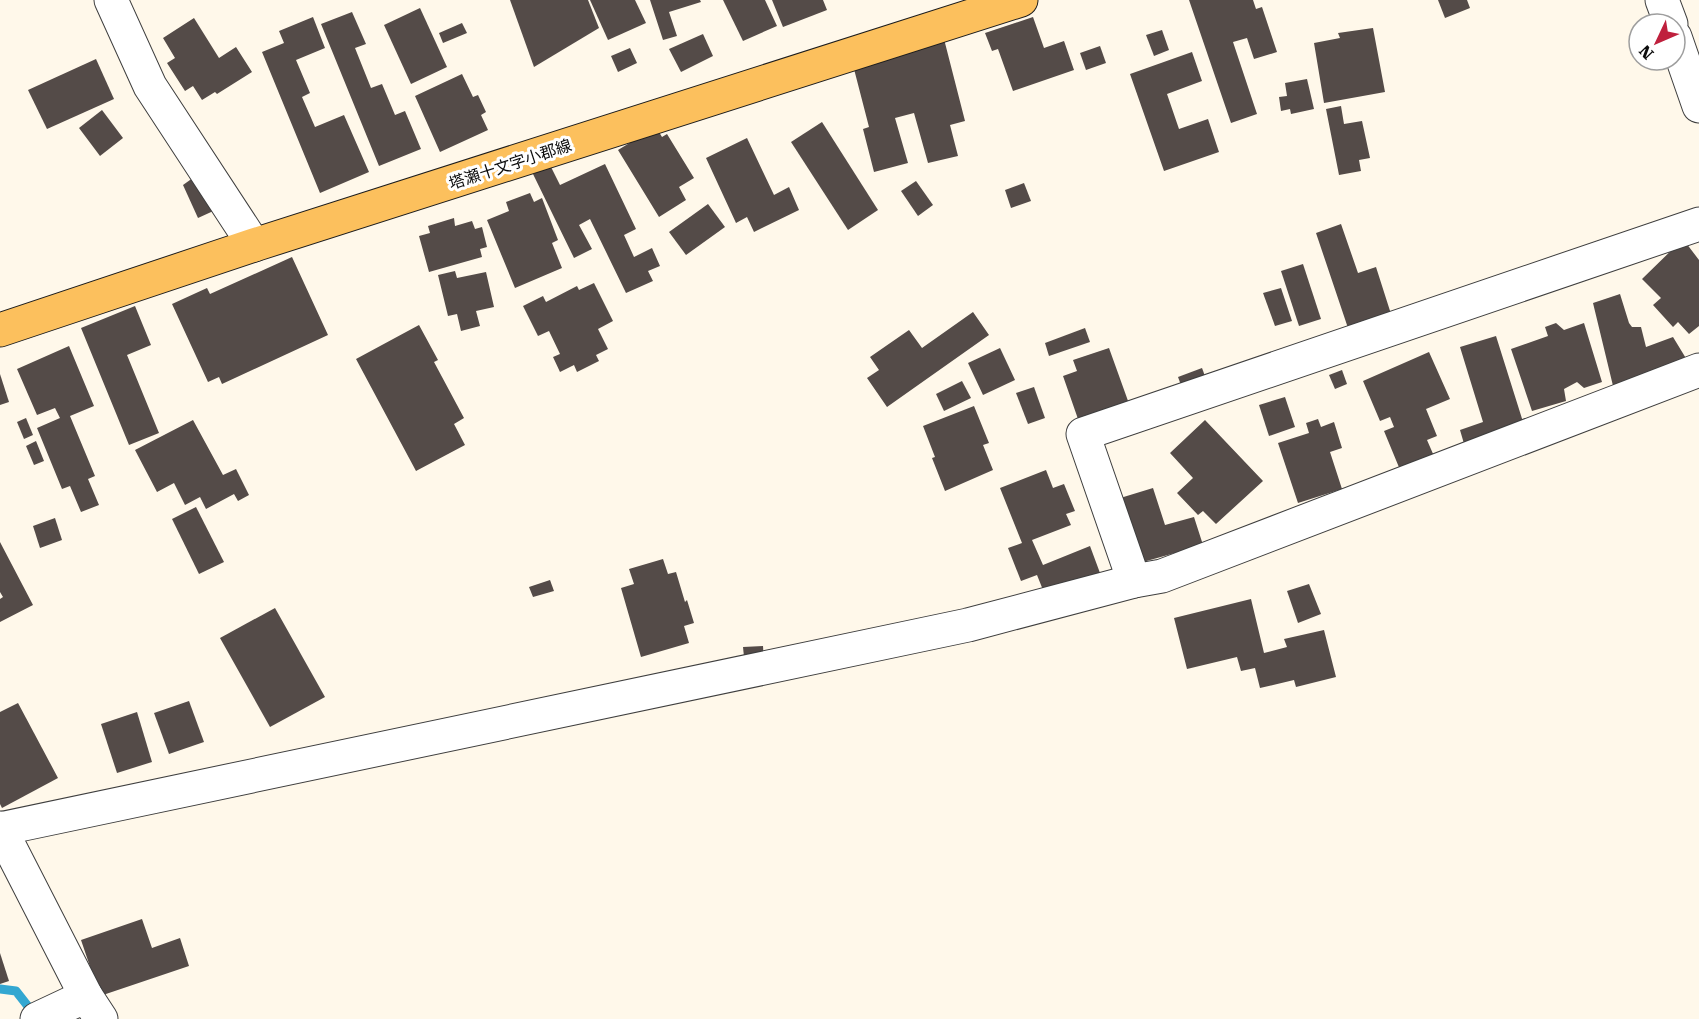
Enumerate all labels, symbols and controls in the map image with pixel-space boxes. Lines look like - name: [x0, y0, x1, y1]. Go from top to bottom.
- north arrow: [1627, 12, 1687, 72]
- text: N: [1635, 41, 1658, 63]
- street label: 塔瀬十文字小郡線: [446, 136, 574, 193]

